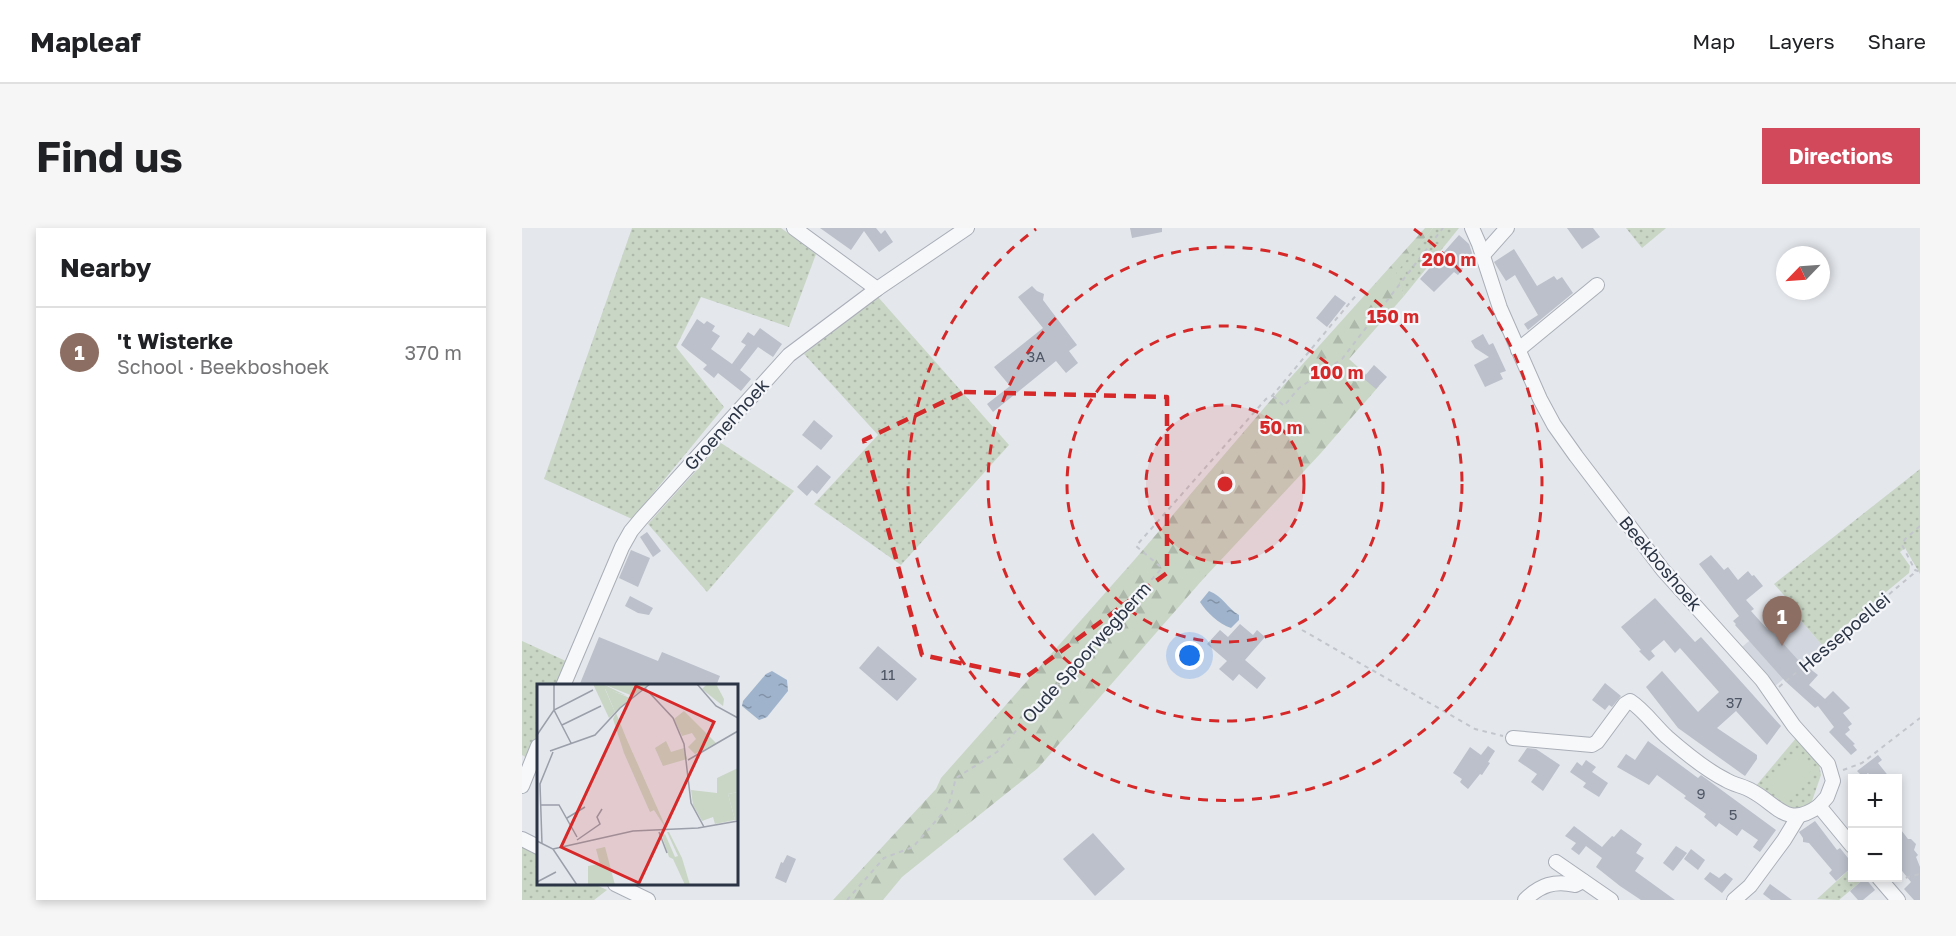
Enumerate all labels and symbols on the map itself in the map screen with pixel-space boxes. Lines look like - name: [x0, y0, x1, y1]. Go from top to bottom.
- north arrow: [1776, 246, 1830, 300]
- text: 200 m: [1422, 248, 1476, 270]
- text: 150 m: [1367, 305, 1419, 327]
- house number: 3A: [1027, 347, 1045, 365]
- text: 100 m: [1311, 361, 1363, 383]
- street label: Groenenhoek: [679, 374, 773, 474]
- text: 50 m: [1260, 416, 1302, 438]
- centre of rings: [1215, 474, 1235, 494]
- street label: Beekboshoek: [1615, 511, 1707, 615]
- street label: Oude Spoorwegberm: [1017, 577, 1155, 727]
- street label: Hessepoellei: [1794, 587, 1894, 677]
- pin: 1: [1762, 596, 1802, 646]
- your location: [1175, 641, 1204, 670]
- house number: 11: [881, 665, 895, 683]
- inset map: [537, 684, 738, 885]
- house number: 37: [1726, 693, 1742, 711]
- house number: 9: [1696, 784, 1706, 802]
- house number: 5: [1729, 805, 1737, 823]

